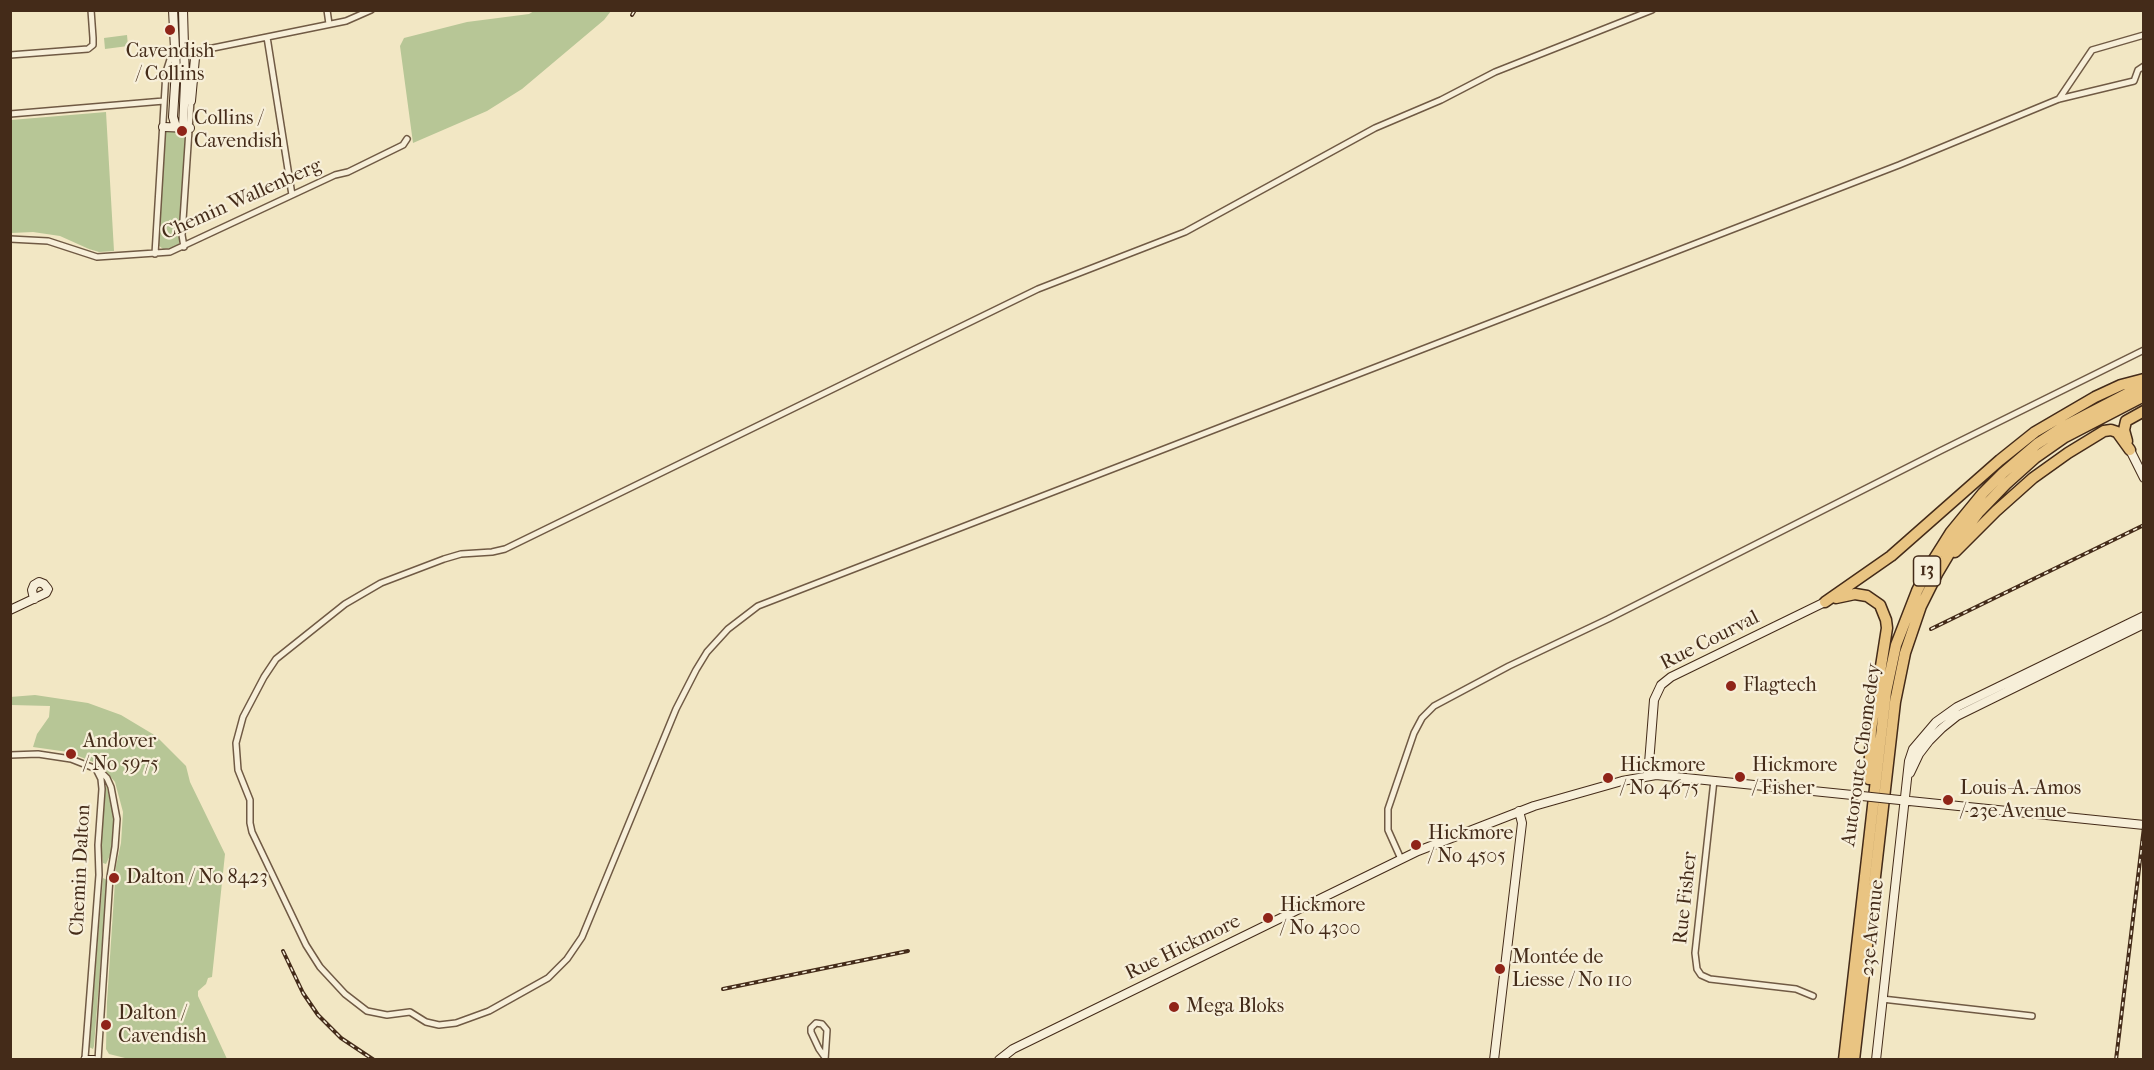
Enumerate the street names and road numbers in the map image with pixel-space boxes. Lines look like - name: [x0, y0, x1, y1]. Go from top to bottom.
- street label: Chemin Wallenberg: [158, 154, 326, 246]
- road number: 13: [1914, 556, 1940, 586]
- street label: Rue Courval: [1657, 606, 1763, 676]
- street label: Autoroute Chomedey: [1837, 662, 1887, 848]
- street label: Chemin Dalton: [66, 804, 96, 936]
- street label: Rue Fisher: [1669, 850, 1703, 946]
- street label: 23e Avenue: [1856, 878, 1890, 978]
- street label: Rue Hickmore: [1122, 910, 1244, 986]

